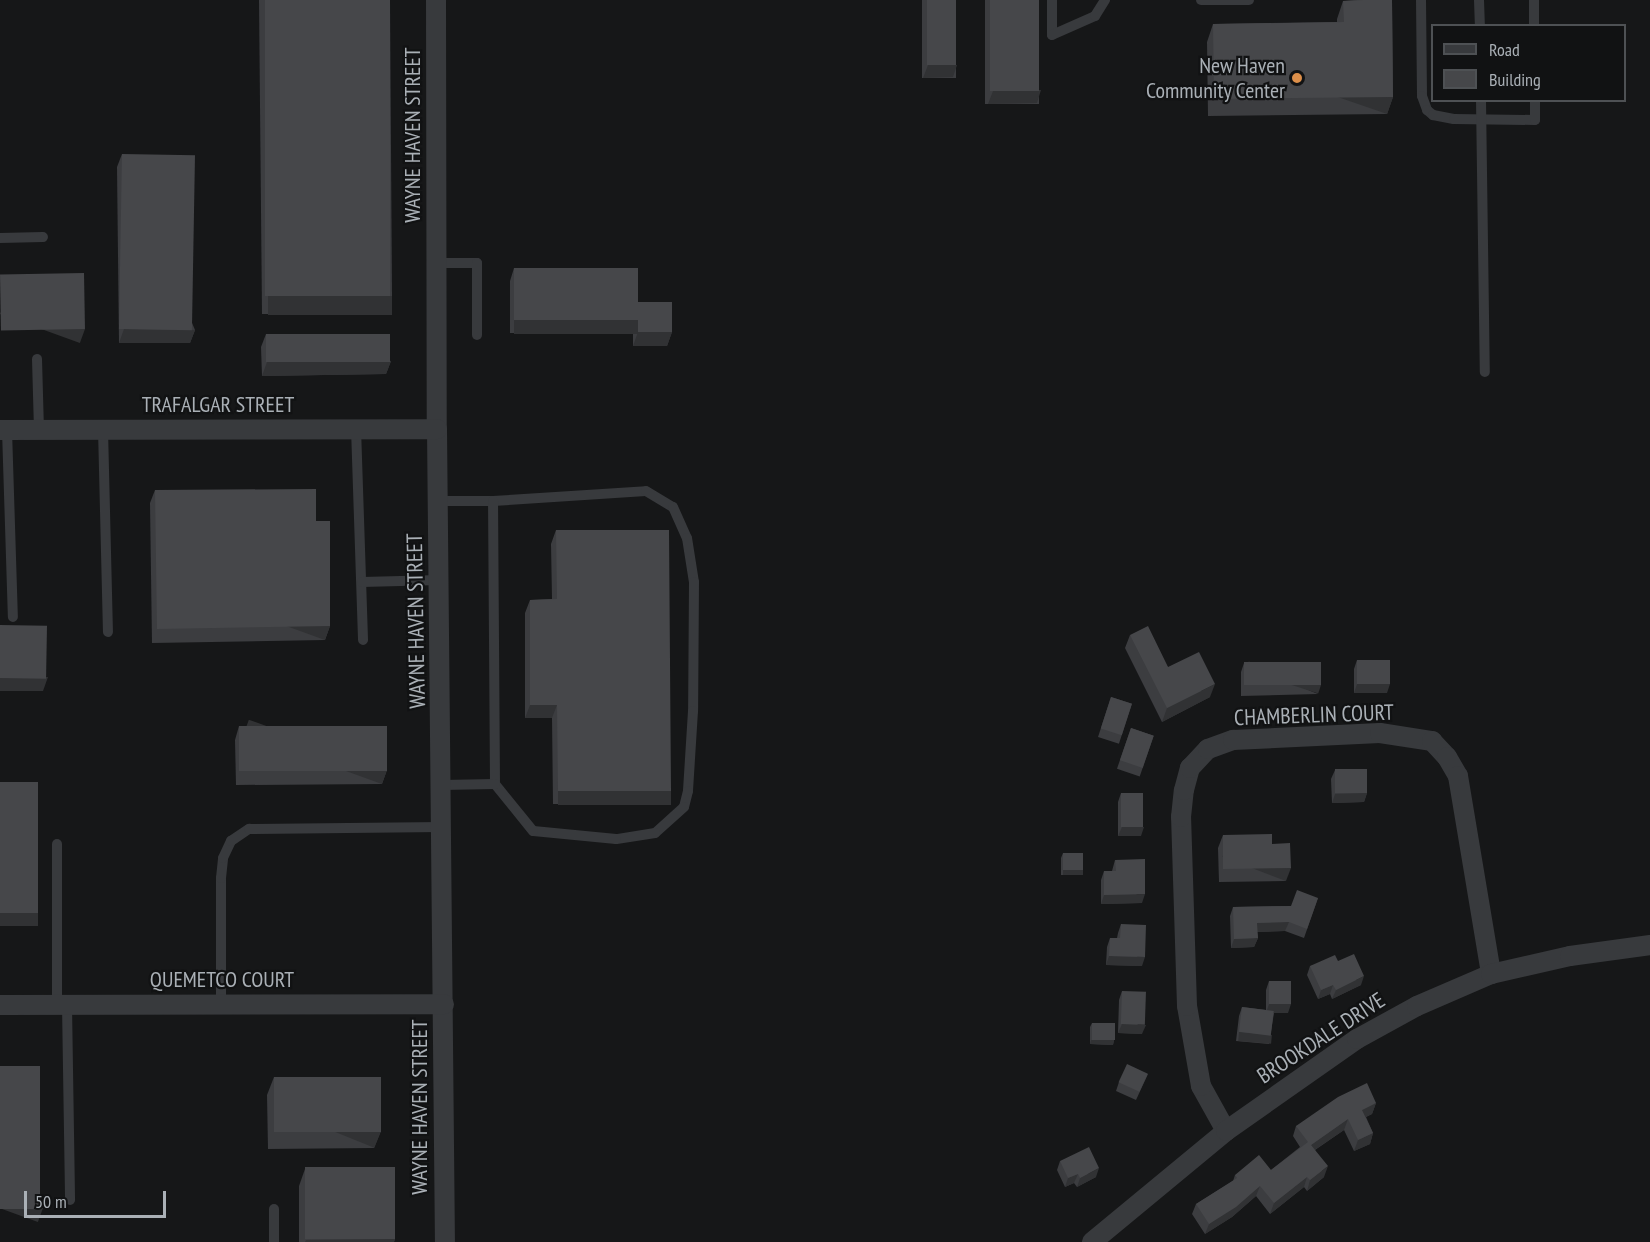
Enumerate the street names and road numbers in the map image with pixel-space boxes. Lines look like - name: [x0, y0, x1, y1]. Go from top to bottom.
- street label: WAYNE HAVEN STREET: [400, 47, 426, 223]
- street label: TRAFALGAR STREET: [142, 392, 294, 418]
- street label: WAYNE HAVEN STREET: [401, 533, 431, 709]
- street label: CHAMBERLIN COURT: [1234, 699, 1394, 731]
- street label: QUEMETCO COURT: [150, 967, 294, 993]
- street label: BROOKDALE DRIVE: [1252, 987, 1390, 1089]
- street label: WAYNE HAVEN STREET: [407, 1019, 433, 1195]

